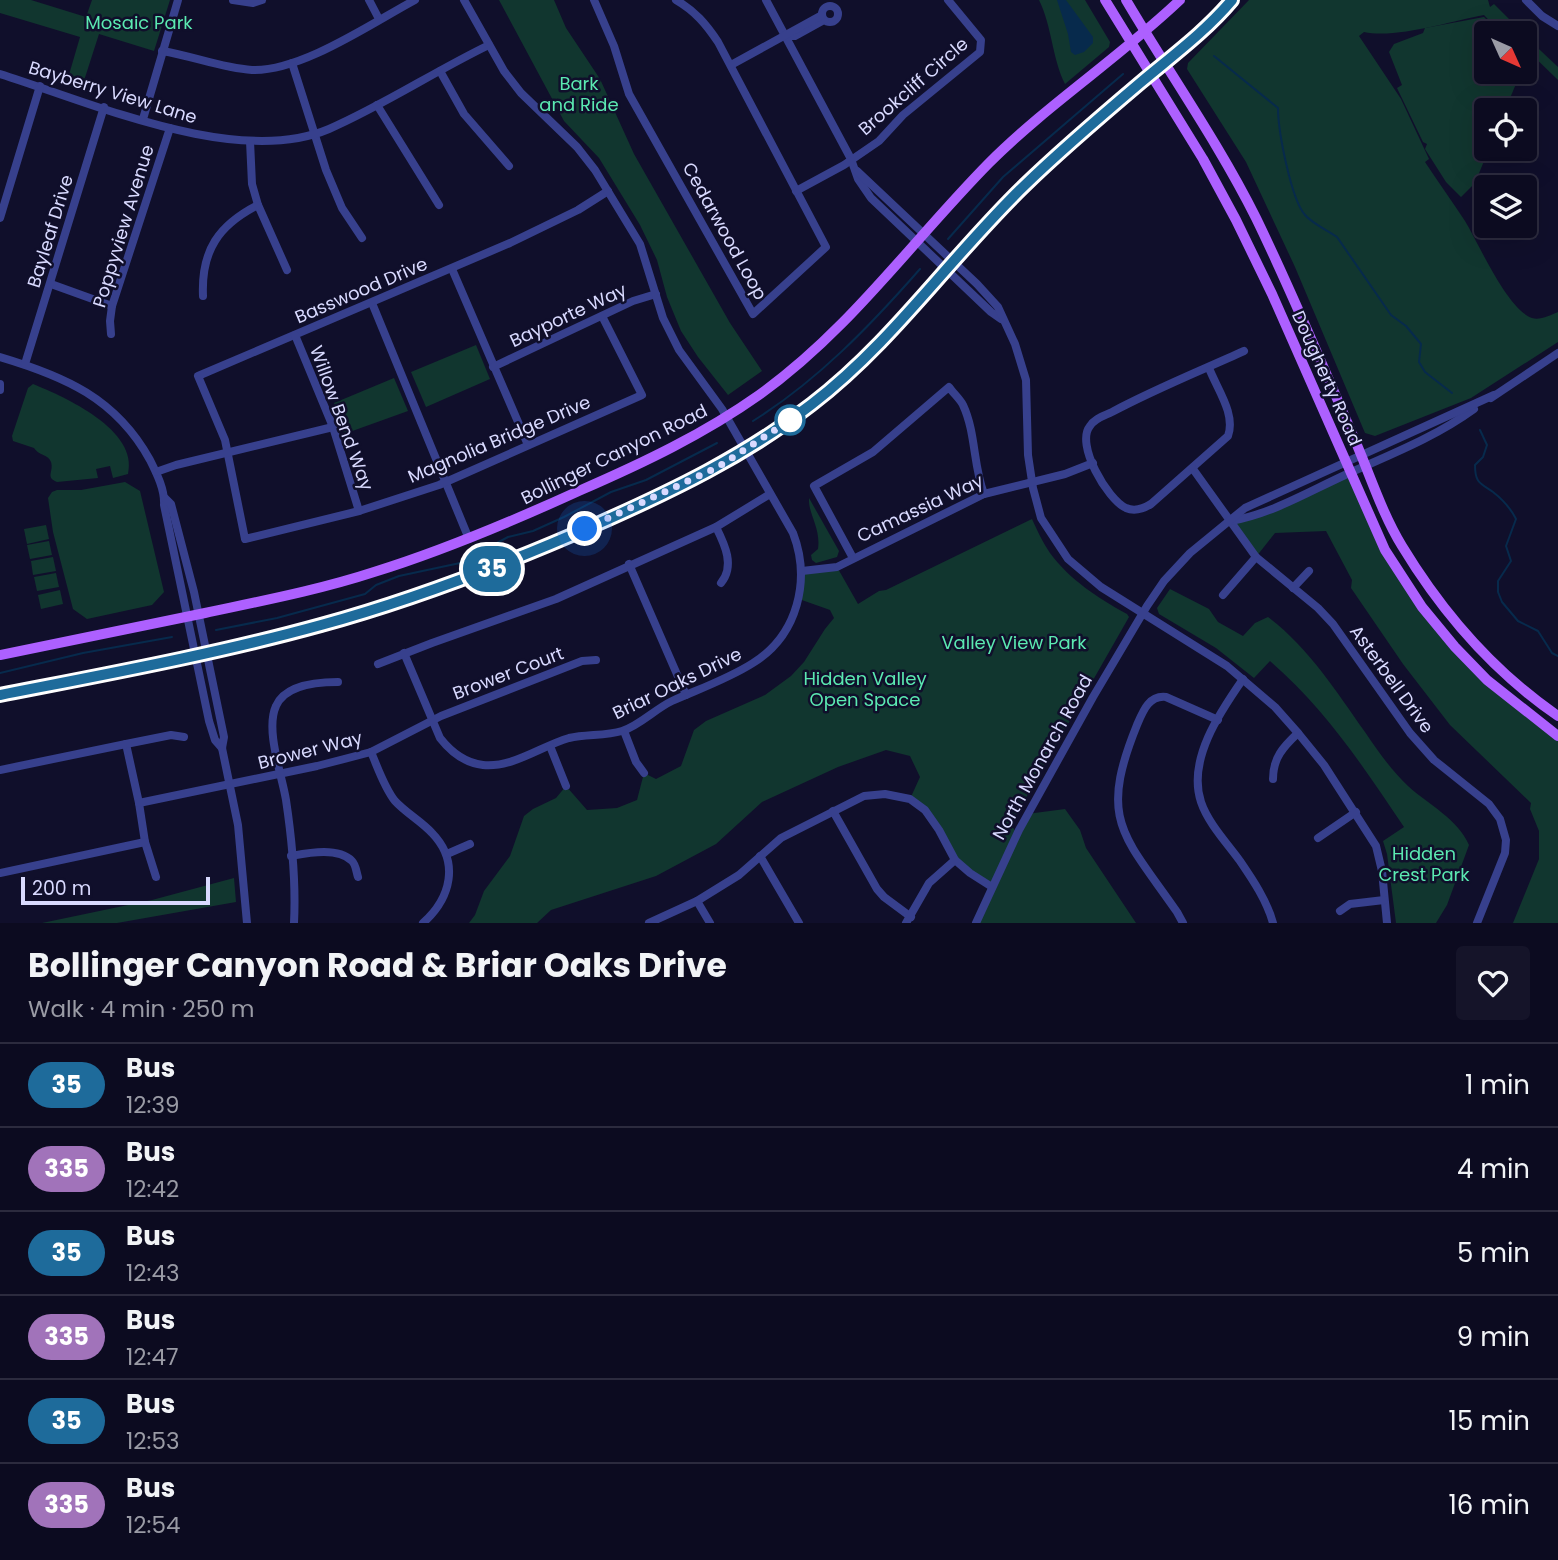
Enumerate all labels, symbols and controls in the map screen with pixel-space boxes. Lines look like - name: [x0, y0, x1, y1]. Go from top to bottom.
- park label: Mosaic Park: [85, 10, 193, 35]
- north arrow: [1474, 21, 1536, 84]
- map controls: [1474, 21, 1537, 238]
- street label: Brookcliff Circle: [853, 31, 973, 141]
- street label: Bayberry View Lane: [26, 54, 200, 130]
- park label: Bark and Ride: [539, 71, 619, 117]
- button: locate: [1474, 98, 1537, 161]
- street label: Poppyview Avenue: [86, 141, 160, 311]
- street label: Cedarwood Loop: [677, 158, 773, 304]
- street label: Bayleaf Drive: [21, 171, 79, 291]
- button: layers: [1474, 175, 1537, 238]
- street label: Basswood Drive: [291, 251, 431, 329]
- street label: Bayporte Way: [506, 277, 630, 353]
- street label: Dougherty Road: [1286, 306, 1368, 450]
- street label: Willow Bend Way: [304, 342, 380, 494]
- street label: Magnolia Bridge Drive: [404, 389, 594, 489]
- street label: Bollinger Canyon Road: [517, 398, 711, 510]
- unlabelled marker: [775, 405, 805, 435]
- street label: Camassia Way: [853, 468, 987, 548]
- your location: [567, 511, 602, 546]
- line badge: 35: [461, 546, 524, 592]
- text: 35: [477, 552, 507, 585]
- street label: Asterbell Drive: [1344, 620, 1440, 738]
- park label: Valley View Park: [941, 630, 1087, 655]
- street label: Brower Court: [449, 640, 567, 706]
- street label: Briar Oaks Drive: [608, 641, 746, 725]
- park label: Hidden Valley Open Space: [803, 666, 927, 712]
- street label: North Monarch Road: [986, 670, 1098, 844]
- street label: Brower Way: [255, 725, 365, 775]
- park label: Hidden Crest Park: [1378, 841, 1470, 887]
- scale bar: [21, 874, 210, 906]
- text: 200 m: [32, 875, 91, 902]
- text: Bollinger Canyon Road & Briar Oaks Drive: [28, 942, 727, 989]
- button: heart: [1456, 946, 1530, 1020]
- text: Walk · 4 min · 250 m: [28, 993, 254, 1025]
- text: Bus: [126, 1050, 175, 1086]
- text: 1 min: [1465, 1067, 1530, 1103]
- text: 35: [51, 1068, 82, 1101]
- text: 12:39: [126, 1089, 180, 1121]
- text: Bus: [126, 1134, 175, 1170]
- text: 4 min: [1457, 1151, 1530, 1187]
- text: 335: [44, 1152, 89, 1185]
- text: 12:42: [126, 1173, 179, 1205]
- text: Bus: [126, 1218, 175, 1254]
- text: 5 min: [1457, 1235, 1530, 1271]
- text: 35: [51, 1236, 82, 1269]
- text: 12:43: [126, 1257, 180, 1289]
- text: Bus: [126, 1302, 175, 1338]
- text: 9 min: [1457, 1319, 1530, 1355]
- text: 335: [44, 1320, 89, 1353]
- text: 12:47: [126, 1341, 179, 1373]
- text: Bus: [126, 1386, 175, 1422]
- text: 15 min: [1449, 1403, 1530, 1439]
- text: 35: [51, 1404, 82, 1437]
- text: 12:53: [126, 1425, 179, 1457]
- text: Bus: [126, 1470, 175, 1506]
- text: 16 min: [1448, 1487, 1530, 1523]
- text: 335: [44, 1488, 89, 1521]
- text: 12:54: [126, 1509, 180, 1541]

